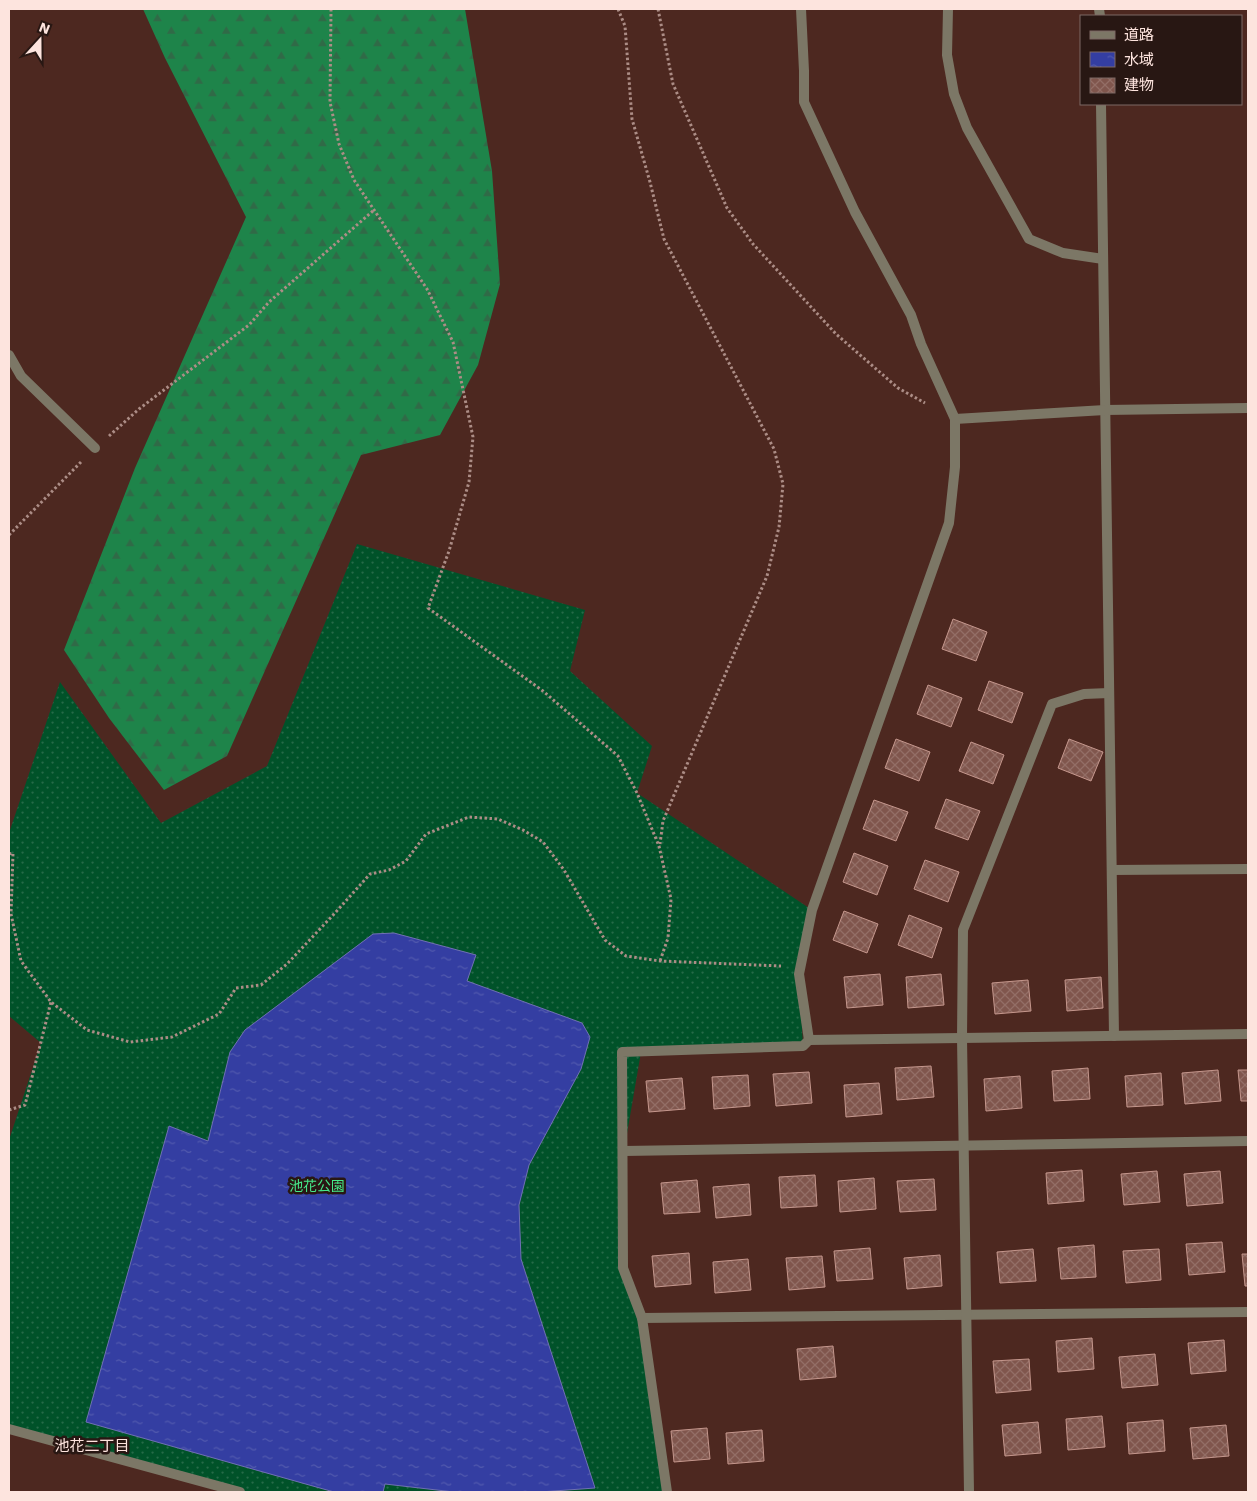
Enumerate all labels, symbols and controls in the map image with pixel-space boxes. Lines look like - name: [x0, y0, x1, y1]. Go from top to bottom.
- north arrow: [15, 15, 65, 65]
- legend: [1080, 15, 1242, 105]
- text: N: [37, 19, 52, 37]
- text: 道路: [1124, 26, 1154, 44]
- text: 水域: [1124, 51, 1154, 69]
- text: 建物: [1124, 76, 1154, 94]
- park label: 池花公園: [289, 1178, 345, 1194]
- district label: 池花二丁目: [54, 1437, 130, 1455]

